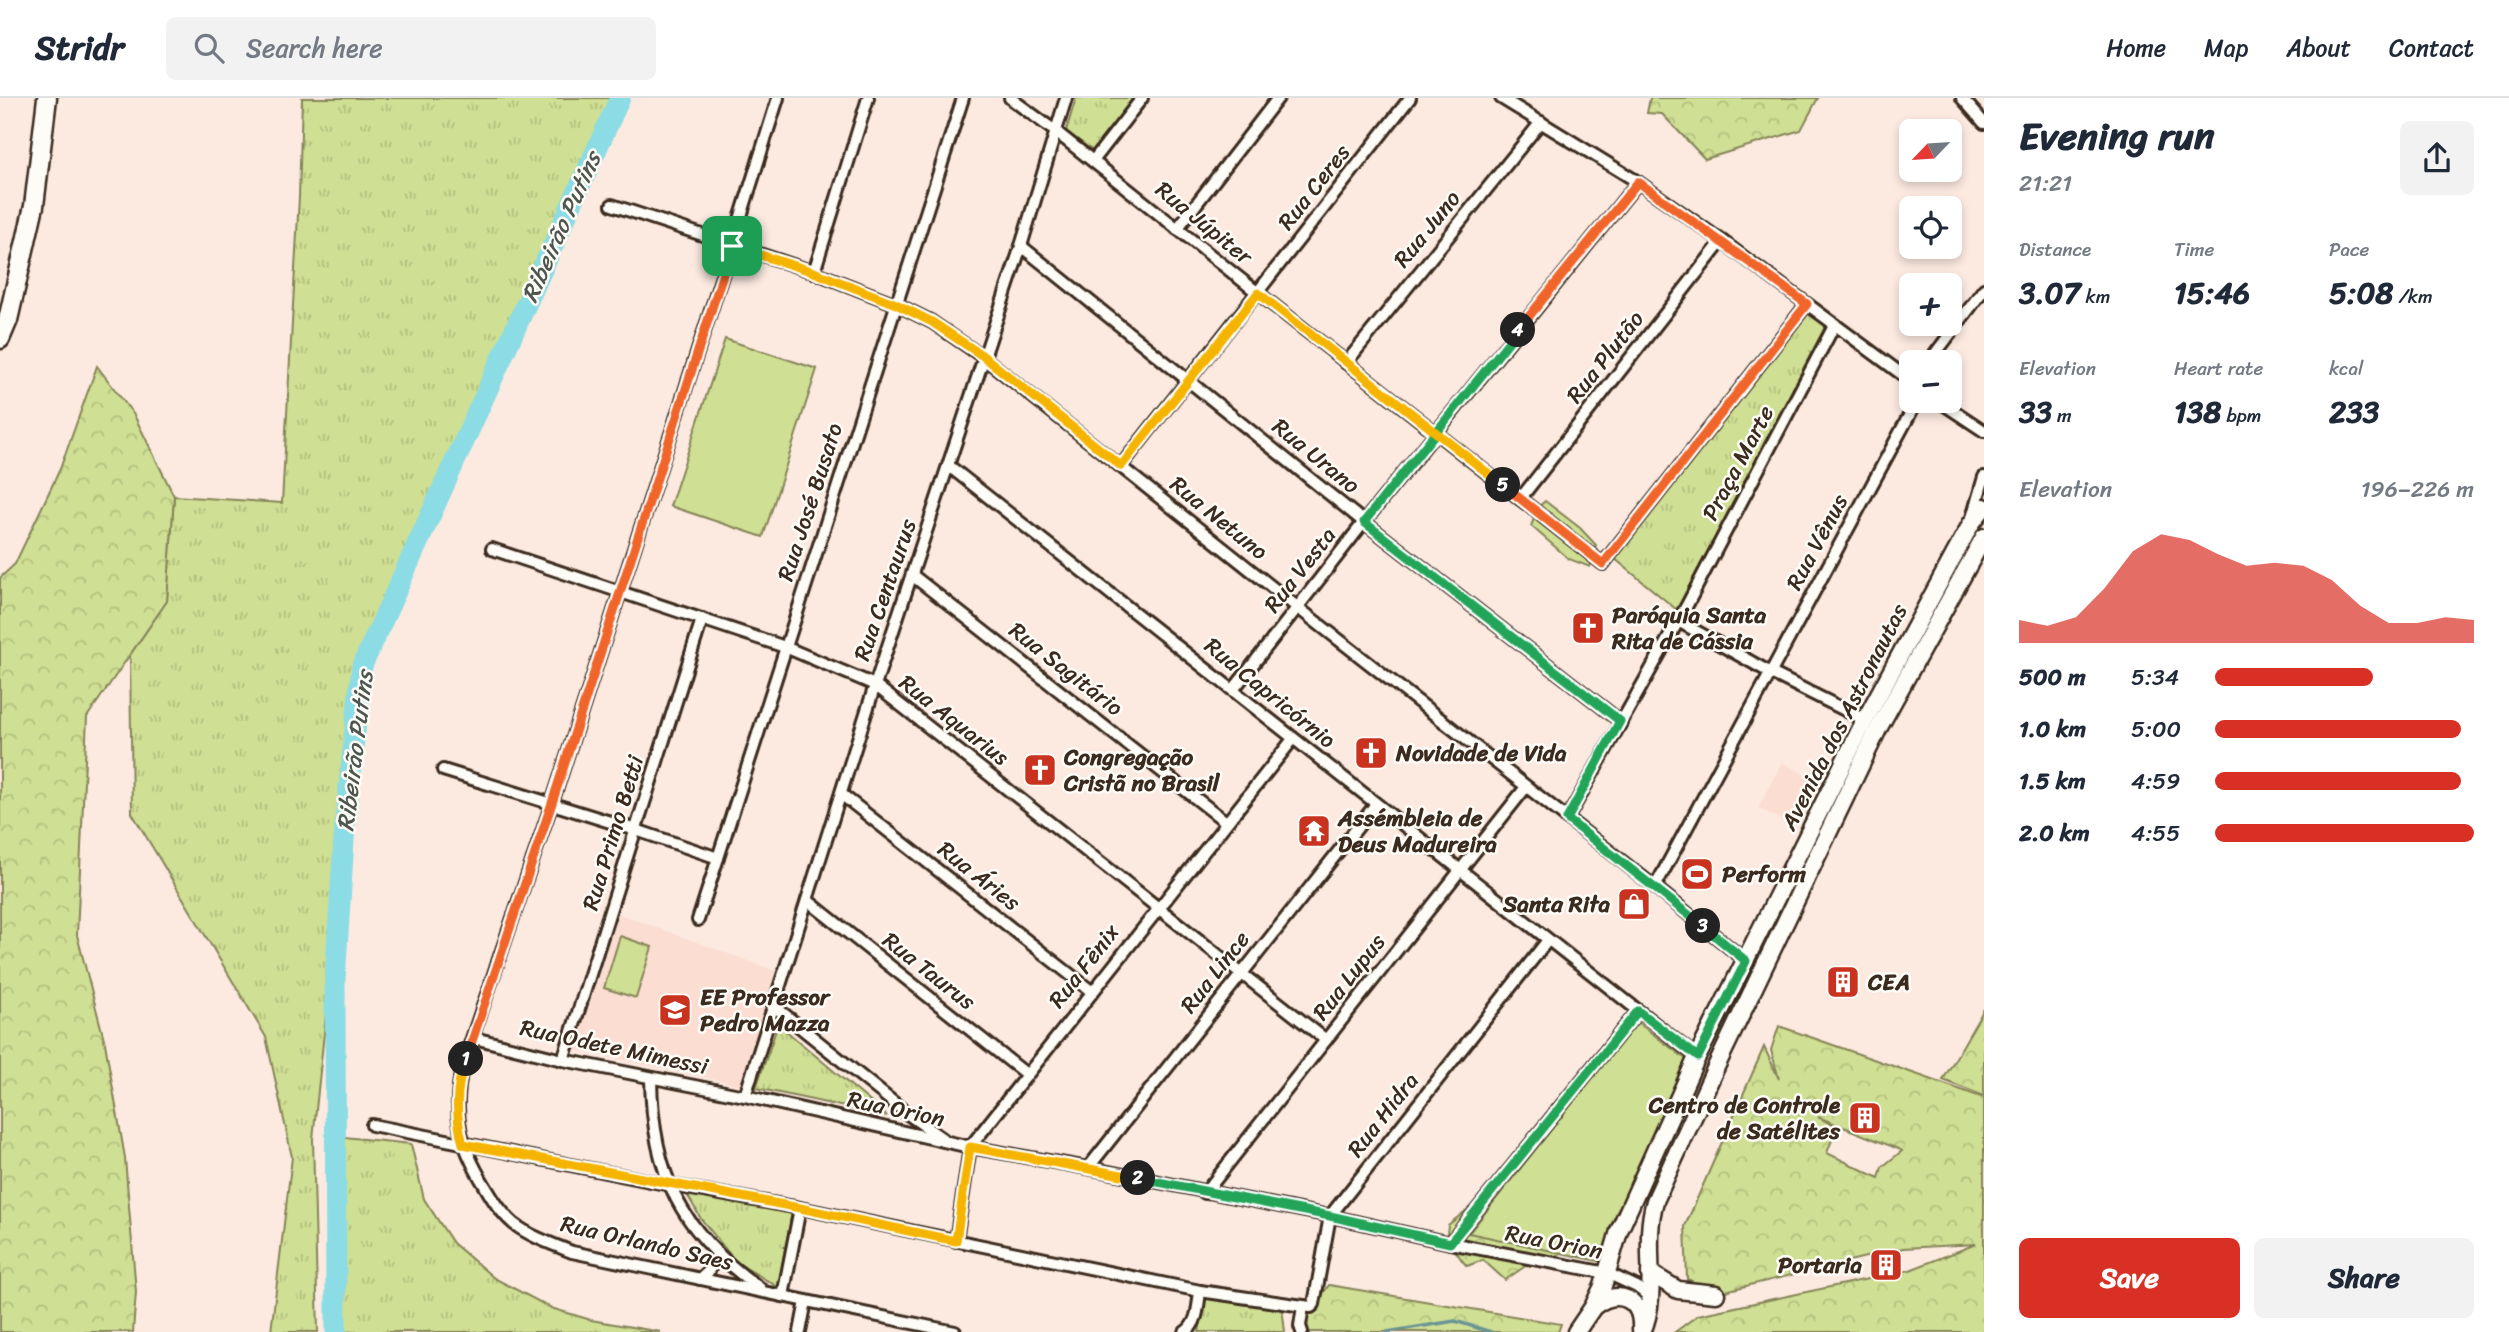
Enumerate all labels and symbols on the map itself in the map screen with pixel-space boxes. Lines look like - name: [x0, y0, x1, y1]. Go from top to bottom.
- north arrow: [1899, 119, 1962, 182]
- street label: Rua Ceres: [1267, 134, 1362, 239]
- water label: Ribeirão Putins: [509, 142, 614, 309]
- street label: Rua Júpiter: [1146, 170, 1263, 277]
- street label: Rua Juno: [1382, 180, 1472, 277]
- pin: [702, 216, 762, 276]
- street label: Rua Plutão: [1555, 301, 1655, 413]
- pin: 4: [1500, 313, 1536, 348]
- street label: Praça Marte: [1690, 397, 1786, 528]
- street label: Rua Urano: [1263, 407, 1370, 505]
- street label: Rua José Busato: [765, 418, 855, 586]
- street label: Rua Netuno: [1160, 465, 1278, 571]
- pin: 5: [1486, 468, 1520, 502]
- street label: Rua Vênus: [1774, 486, 1860, 598]
- street label: Rua Centaurus: [842, 513, 929, 667]
- street label: Rua Vesta: [1253, 518, 1347, 622]
- place label: Paróquia Santa Rita de Cássia: [1611, 595, 1766, 662]
- street label: Avenida dos Astronautas: [1768, 596, 1919, 839]
- church icon: Paróquia Santa Rita de Cássia: [1569, 609, 1607, 647]
- street label: Rua Sagitário: [1000, 611, 1132, 727]
- street label: Rua Capricórnio: [1195, 627, 1345, 759]
- street label: Rua Aquarius: [890, 663, 1019, 777]
- water label: Ribeirão Putins: [324, 665, 386, 834]
- place label: Novidade de Vida: [1395, 733, 1567, 774]
- church icon: Novidade de Vida: [1352, 734, 1390, 772]
- place label: Congregação Cristã no Brasil: [1063, 737, 1221, 804]
- street label: Rua Primo Betti: [570, 750, 656, 916]
- church icon: Congregação Cristã no Brasil: [1021, 751, 1059, 789]
- place label: Assémbleia de Deus Madureira: [1337, 798, 1497, 865]
- temple icon: Assémbleia de Deus Madureira: [1295, 812, 1333, 850]
- street label: Rua Áries: [928, 830, 1030, 922]
- place label: Perform: [1722, 854, 1806, 895]
- sports icon: Perform: [1678, 855, 1716, 893]
- place label: Santa Rita: [1502, 884, 1610, 925]
- shop icon: Santa Rita: [1615, 885, 1653, 923]
- pin: 3: [1686, 908, 1720, 944]
- street label: Rua Fênix: [1037, 914, 1131, 1017]
- street label: Rua Taurus: [873, 921, 985, 1021]
- street label: Rua Lince: [1169, 921, 1261, 1023]
- street label: Rua Lupus: [1301, 924, 1397, 1030]
- place label: CEA: [1867, 962, 1910, 1003]
- building icon: CEA: [1824, 963, 1862, 1001]
- place label: EE Professor Pedro Mazza: [700, 977, 832, 1044]
- school or university icon: EE Professor Pedro Mazza: [656, 991, 694, 1029]
- street label: Rua Odete Mimessi: [516, 1007, 712, 1087]
- pin: 1: [448, 1042, 484, 1076]
- street label: Rua Hidra: [1336, 1063, 1430, 1167]
- street label: Rua Orion: [844, 1079, 948, 1139]
- place label: Centro de Controle de Satélites: [1648, 1085, 1841, 1152]
- building icon: Centro de Controle de Satélites: [1846, 1099, 1884, 1137]
- pin: 2: [1120, 1160, 1156, 1196]
- street label: Rua Orlando Saes: [557, 1203, 738, 1283]
- street label: Rua Orion: [1502, 1212, 1606, 1272]
- place label: Portaria: [1778, 1245, 1862, 1286]
- building icon: Portaria: [1867, 1246, 1905, 1284]

